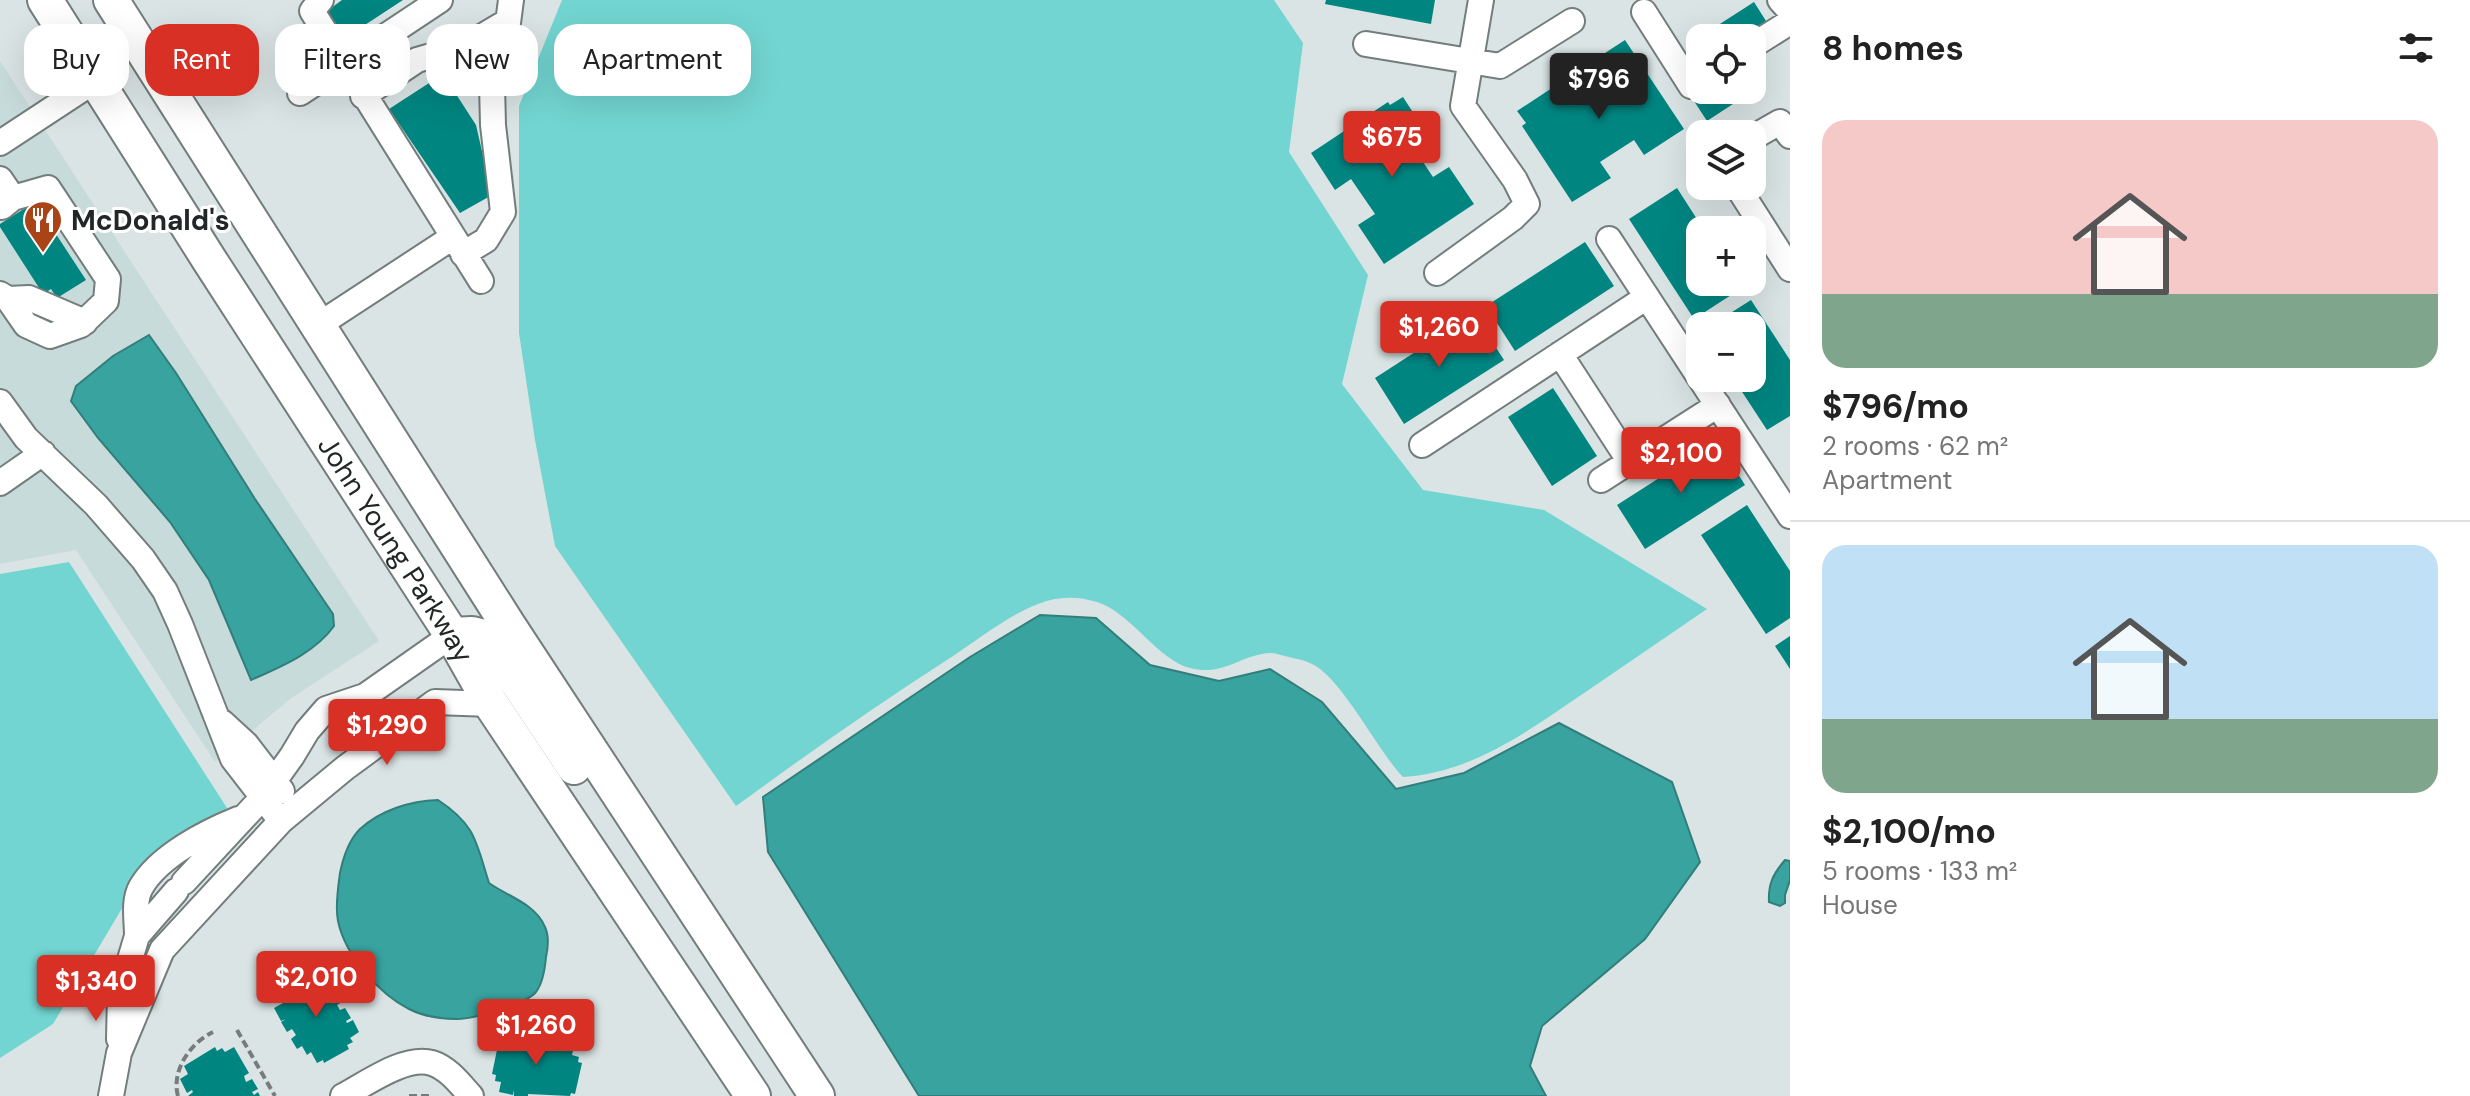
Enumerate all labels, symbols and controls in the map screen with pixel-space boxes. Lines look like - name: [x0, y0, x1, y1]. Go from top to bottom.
- chip: Buy: [24, 24, 129, 96]
- chip: Rent: [145, 24, 259, 96]
- chip: Filters: [275, 24, 410, 96]
- chip: New: [426, 24, 538, 96]
- chip: Apartment: [554, 24, 751, 96]
- map controls: [1686, 24, 1766, 392]
- button: locate: [1686, 24, 1766, 104]
- text: 8 homes: [1822, 26, 1964, 71]
- icon: filters: [2394, 26, 2438, 70]
- pin: $796: [1552, 53, 1646, 121]
- text: $796: [1568, 62, 1630, 96]
- pin: $675: [1345, 111, 1439, 179]
- text: $675: [1361, 120, 1423, 154]
- button: layers: [1686, 120, 1766, 200]
- icon: home: [2058, 172, 2202, 316]
- restaurant icon: McDonald's: [22, 199, 64, 254]
- place label: McDonald's: [71, 202, 230, 239]
- button: +: [1686, 216, 1766, 296]
- pin: $1,260: [1374, 301, 1504, 369]
- text: $1,260: [1398, 310, 1480, 344]
- button: −: [1686, 312, 1766, 392]
- text: $796/mo: [1822, 384, 1969, 429]
- pin: $2,100: [1616, 427, 1746, 495]
- street label: John Young Parkway: [309, 429, 482, 670]
- text: 2 rooms · 62 m²: [1822, 429, 2008, 463]
- text: $2,100: [1639, 436, 1723, 470]
- text: Apartment: [1822, 463, 1953, 497]
- icon: home: [2058, 597, 2202, 741]
- pin: $1,290: [322, 699, 452, 767]
- text: $1,290: [346, 708, 428, 742]
- text: $2,100/mo: [1822, 809, 1996, 854]
- text: 5 rooms · 133 m²: [1822, 854, 2017, 888]
- text: House: [1822, 888, 1898, 922]
- pin: $2,010: [251, 951, 381, 1019]
- pin: $1,340: [31, 955, 161, 1023]
- text: $2,010: [274, 960, 358, 994]
- text: $1,340: [55, 964, 137, 998]
- pin: $1,260: [471, 999, 601, 1067]
- text: $1,260: [495, 1008, 577, 1042]

